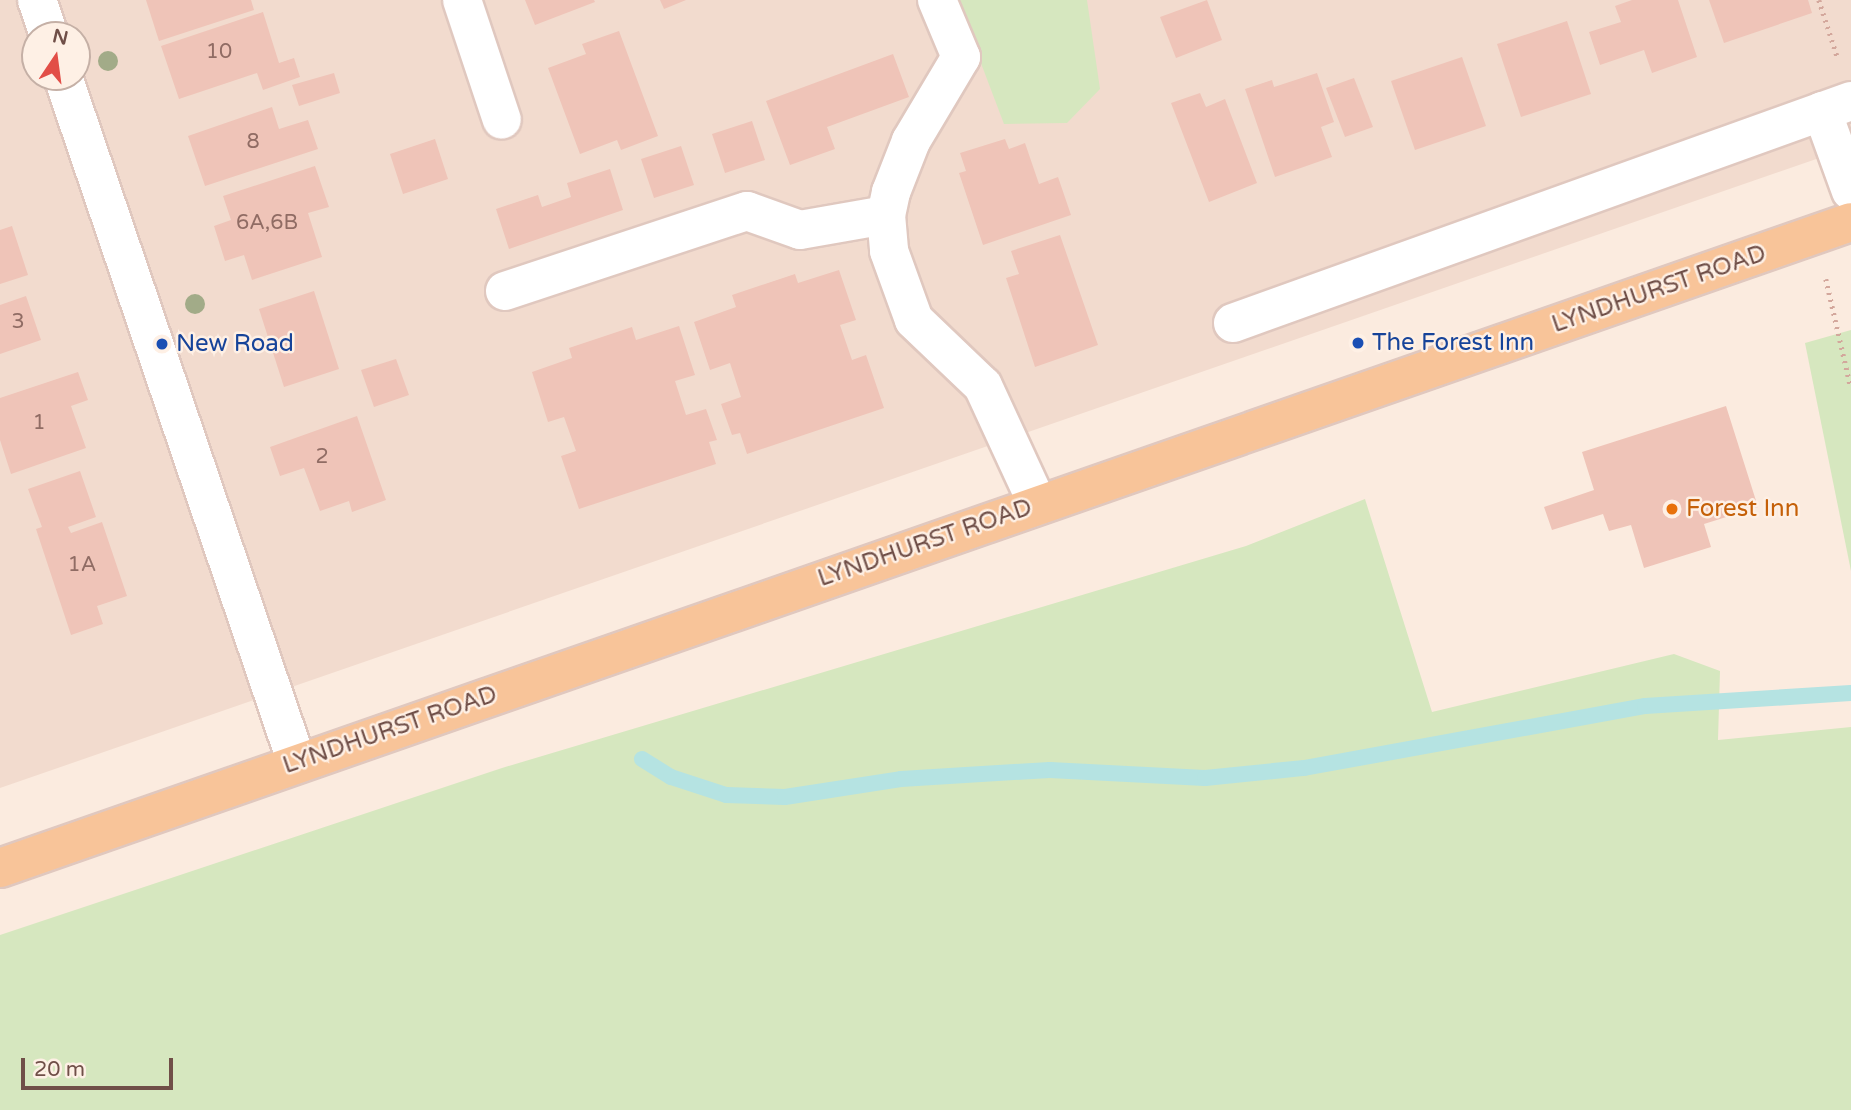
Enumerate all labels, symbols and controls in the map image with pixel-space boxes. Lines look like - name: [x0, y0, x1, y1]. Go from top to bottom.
- north arrow: [21, 21, 91, 91]
- text: N: [50, 25, 70, 50]
- house number: 10: [206, 39, 232, 65]
- house number: 8: [246, 129, 260, 155]
- house number: 6A,6B: [236, 210, 298, 236]
- street label: LYNDHURST ROAD: [1548, 239, 1770, 339]
- house number: 3: [11, 309, 25, 335]
- place label: The Forest Inn: [1372, 329, 1534, 357]
- place label: New Road: [176, 330, 294, 358]
- marker: The Forest Inn: [1350, 335, 1366, 351]
- marker: New Road: [154, 336, 170, 352]
- house number: 1: [32, 410, 46, 436]
- house number: 2: [315, 444, 329, 470]
- street label: LYNDHURST ROAD: [814, 493, 1036, 593]
- place label: Forest Inn: [1686, 495, 1799, 523]
- marker: Forest Inn: [1664, 501, 1680, 517]
- house number: 1A: [68, 552, 96, 578]
- street label: LYNDHURST ROAD: [279, 680, 501, 780]
- scale bar: [24, 1044, 177, 1088]
- text: 20 m: [34, 1057, 85, 1082]

